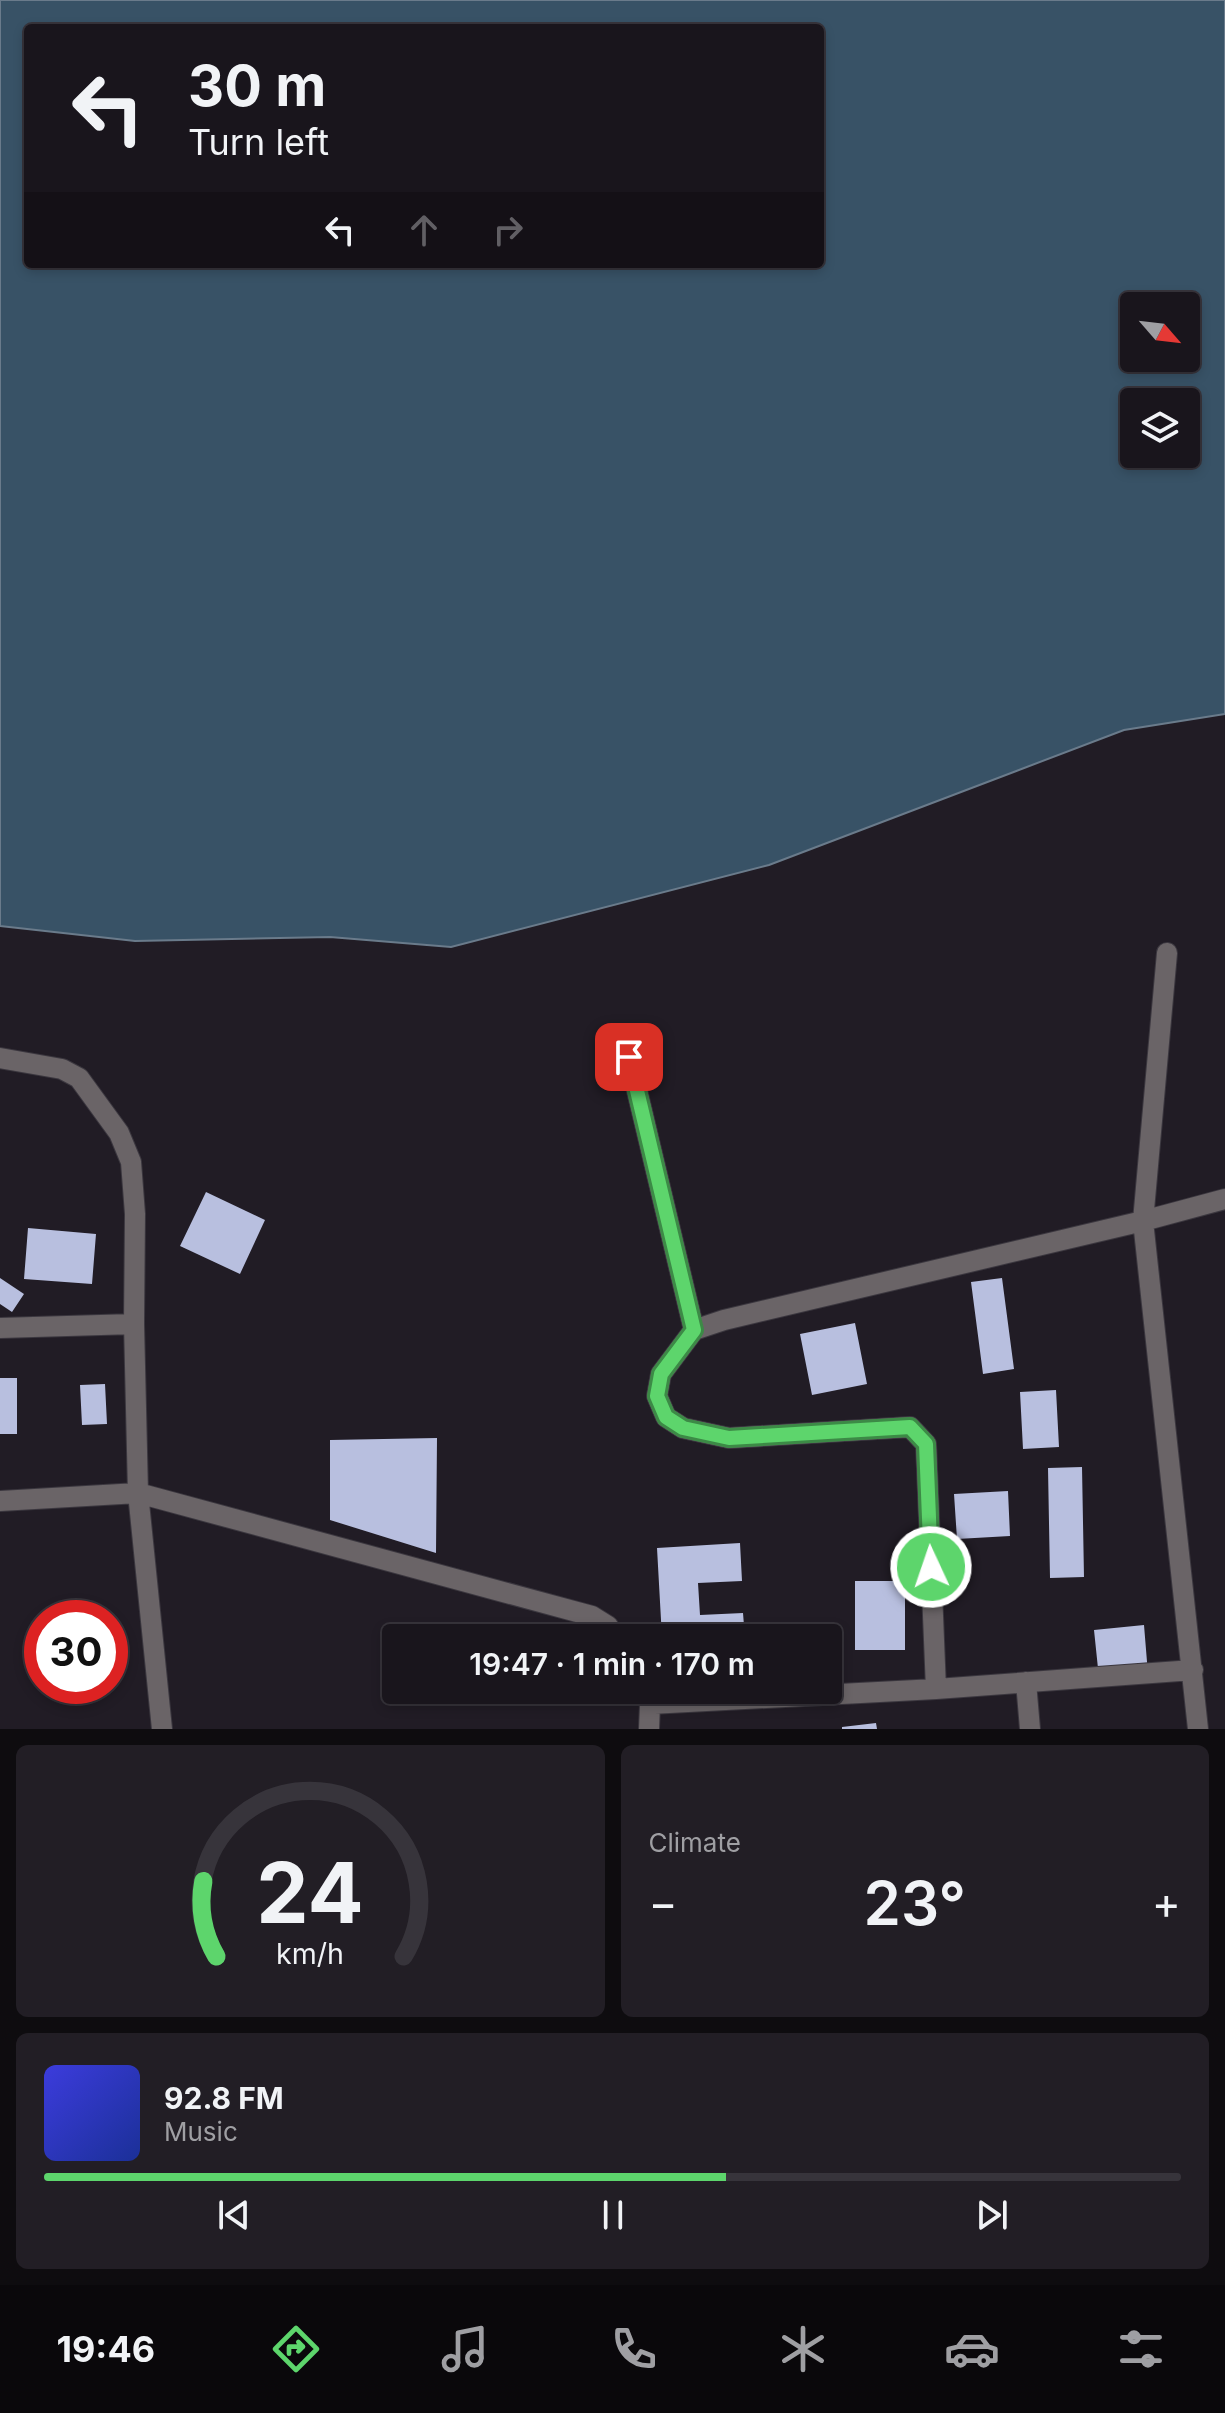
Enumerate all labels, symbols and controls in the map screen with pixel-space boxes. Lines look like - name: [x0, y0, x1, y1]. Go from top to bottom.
- text: 30 m: [188, 52, 326, 120]
- icon: left: [56, 56, 160, 160]
- text: Turn left: [188, 120, 329, 164]
- icon: left: [318, 208, 362, 252]
- icon: ahead: [402, 208, 446, 252]
- icon: right: [486, 208, 530, 252]
- north arrow: [1120, 292, 1200, 372]
- map controls: [1120, 292, 1200, 468]
- button: layers: [1120, 388, 1200, 468]
- pin: [595, 1023, 663, 1091]
- icon: arrive: [607, 1035, 651, 1079]
- position arrow: [889, 1525, 973, 1609]
- speed limit sign: 30: [24, 1600, 128, 1704]
- text: 19:47 · 1 min · 170 m: [469, 1646, 755, 1682]
- text: Climate: [649, 1827, 741, 1858]
- text: 24: [257, 1842, 364, 1943]
- text: 23°: [864, 1867, 966, 1939]
- text: −: [649, 1876, 678, 1930]
- text: +: [1152, 1876, 1181, 1930]
- text: km/h: [276, 1936, 344, 1971]
- text: 92.8 FM: [164, 2080, 284, 2116]
- text: Music: [164, 2116, 238, 2147]
- icon: previous: [212, 2193, 256, 2237]
- icon: pause: [591, 2193, 635, 2237]
- icon: next: [970, 2193, 1014, 2237]
- icon: directions: [268, 2321, 324, 2377]
- icon: music: [437, 2321, 493, 2377]
- icon: phone: [606, 2321, 662, 2377]
- icon: climate: [775, 2321, 831, 2377]
- icon: car: [944, 2321, 1000, 2377]
- icon: filters: [1113, 2321, 1169, 2377]
- text: 19:46: [56, 2327, 155, 2371]

